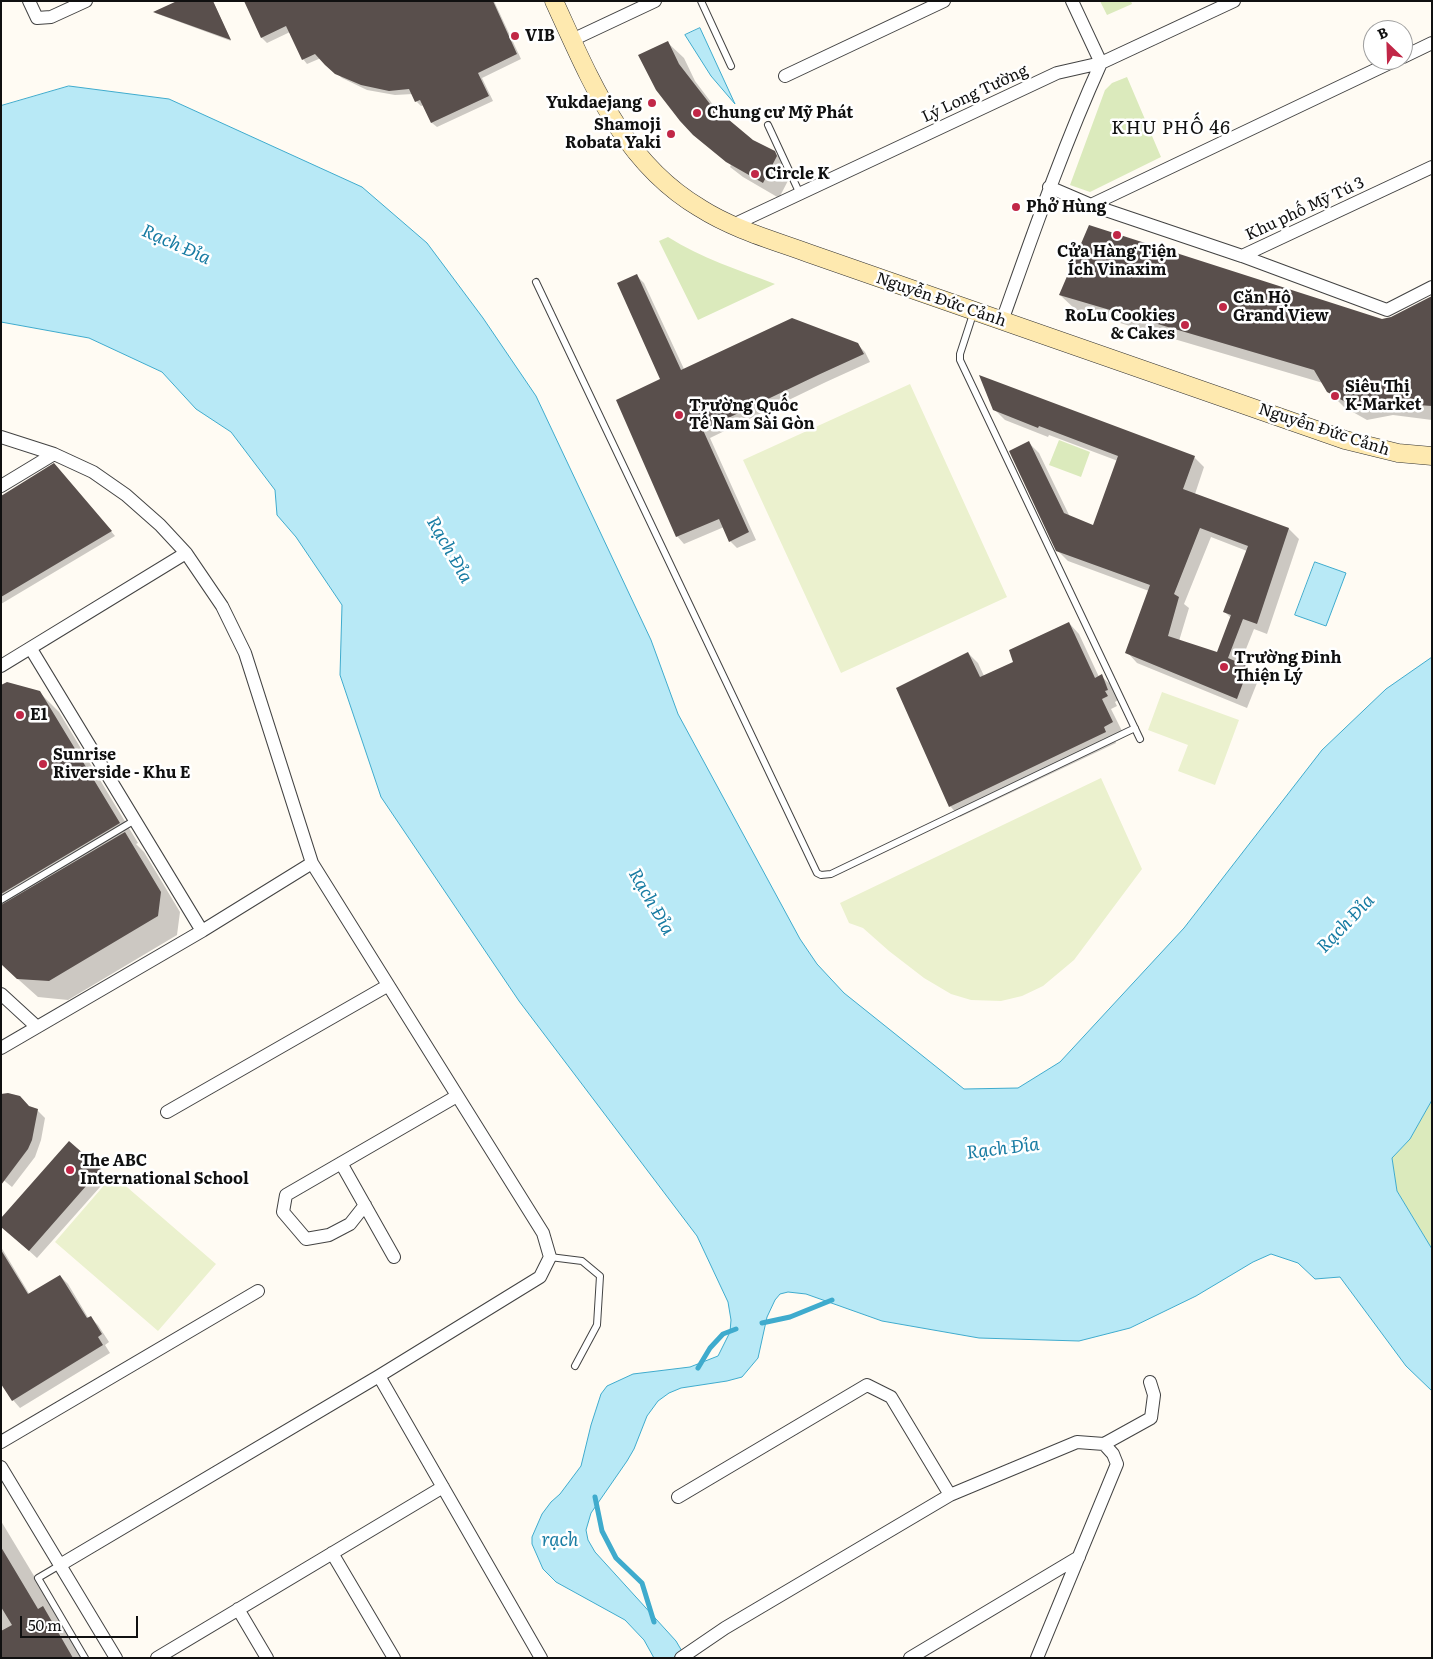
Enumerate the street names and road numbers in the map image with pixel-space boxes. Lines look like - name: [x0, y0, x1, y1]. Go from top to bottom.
- street label: Lý Long Tường: [919, 61, 1031, 127]
- street label: Khu phố Mỹ Tú 3: [1242, 173, 1368, 245]
- street label: Nguyễn Đức Cảnh: [873, 269, 1009, 331]
- street label: Nguyễn Đức Cảnh: [1256, 400, 1392, 460]

